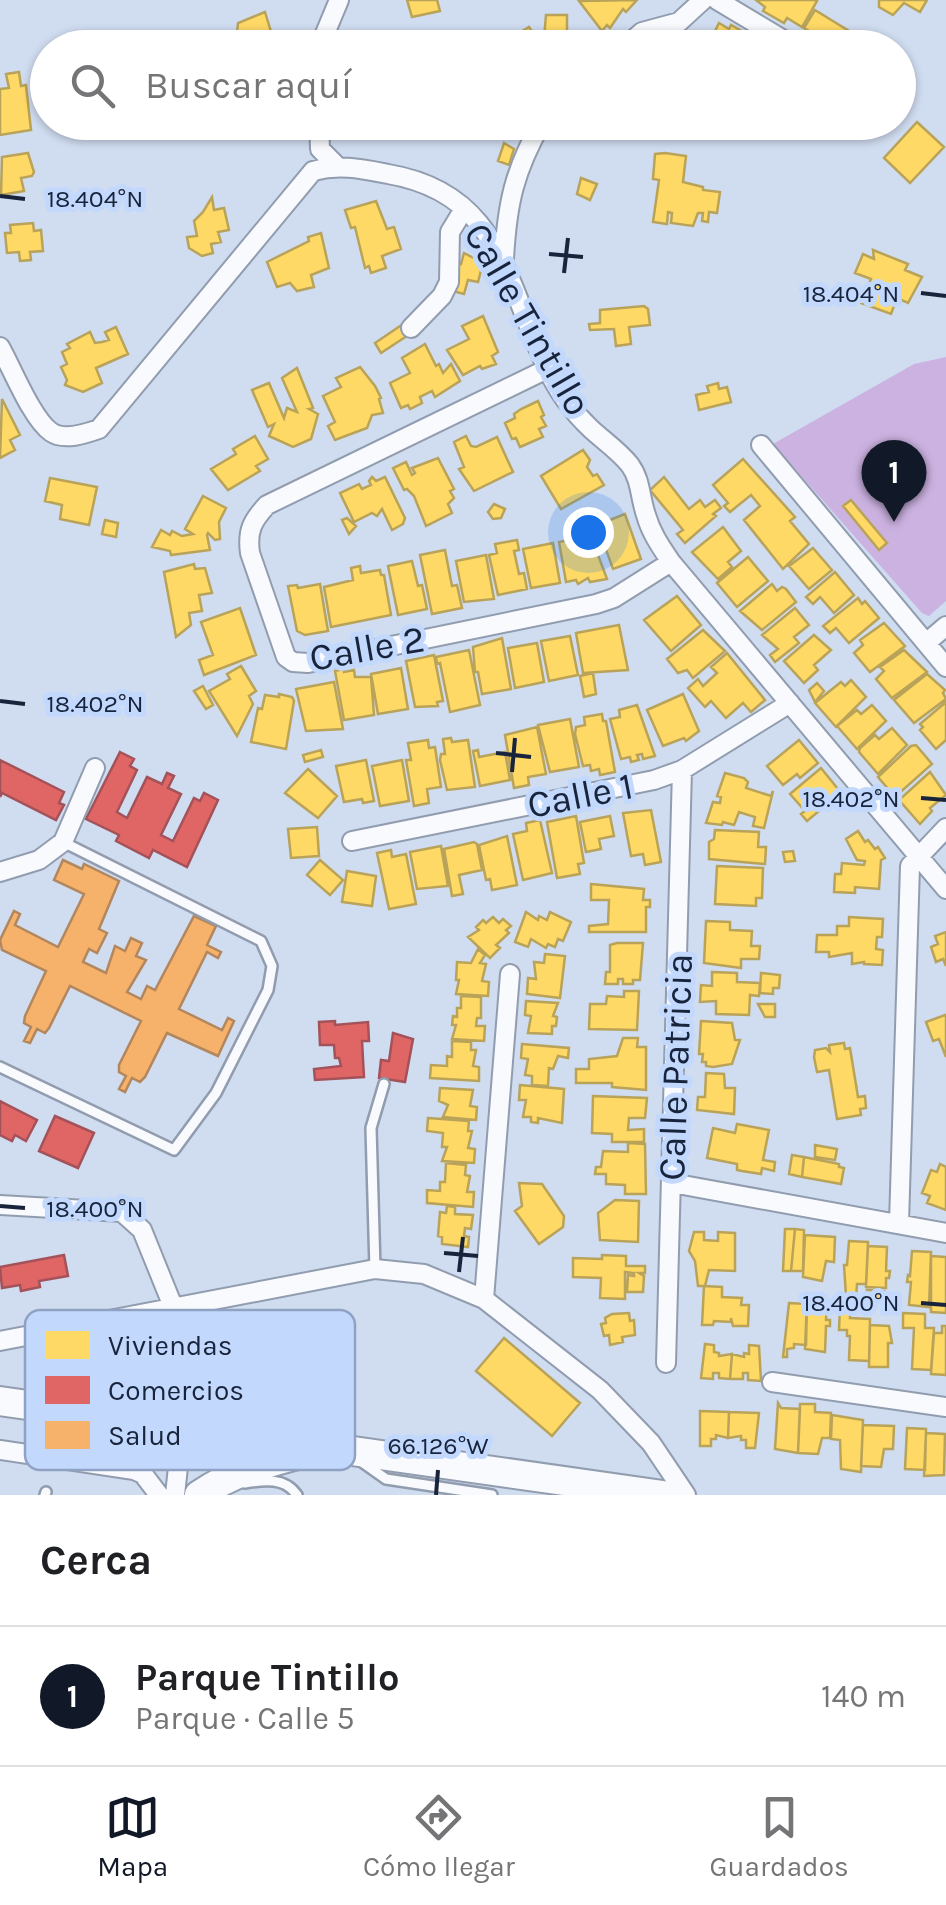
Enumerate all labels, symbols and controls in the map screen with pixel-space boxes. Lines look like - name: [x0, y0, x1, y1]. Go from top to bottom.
- search box: [30, 30, 916, 140]
- icon: search: [65, 58, 120, 113]
- text: Buscar aquí: [145, 63, 352, 108]
- text: 18.404°N: [47, 184, 143, 213]
- street label: Calle Tintillo: [454, 215, 601, 424]
- text: 18.404°N: [803, 279, 899, 308]
- pin: 1: [862, 440, 926, 522]
- your location: [563, 507, 614, 558]
- street label: Calle 2: [306, 616, 428, 681]
- text: 18.402°N: [47, 689, 144, 718]
- street label: Calle 1: [523, 763, 637, 828]
- text: 18.402°N: [803, 784, 900, 813]
- street label: Calle Patricia: [649, 953, 702, 1181]
- text: 18.400°N: [46, 1194, 144, 1223]
- text: 18.400°N: [802, 1288, 900, 1317]
- legend: [25, 1310, 355, 1470]
- text: Viviendas: [108, 1329, 233, 1362]
- text: Comercios: [108, 1374, 244, 1407]
- text: Salud: [108, 1419, 182, 1452]
- text: 66.126°W: [387, 1431, 489, 1460]
- text: Cerca: [40, 1535, 152, 1585]
- text: Parque Tintillo: [135, 1655, 399, 1700]
- text: 1: [67, 1678, 78, 1715]
- text: 140 m: [821, 1678, 906, 1715]
- text: Parque · Calle 5: [135, 1700, 355, 1737]
- tab: Mapa: [97, 1790, 168, 1883]
- tab: Cómo llegar: [363, 1790, 515, 1883]
- tab: Guardados: [710, 1790, 849, 1883]

